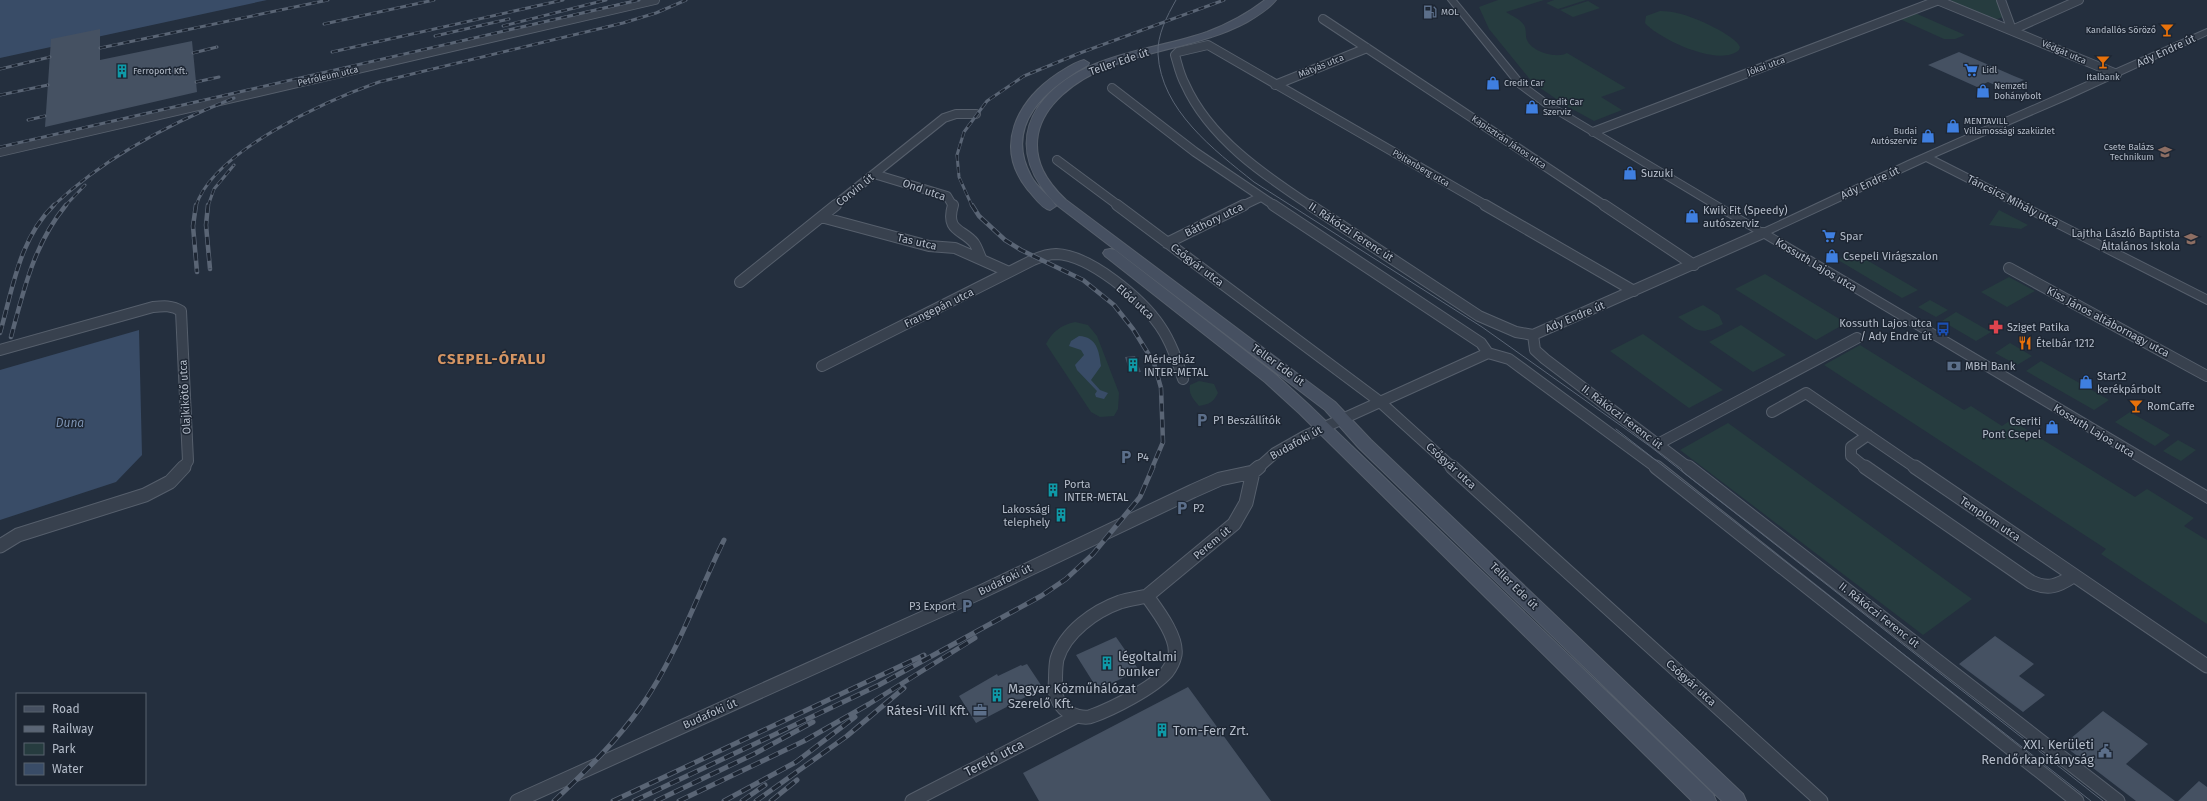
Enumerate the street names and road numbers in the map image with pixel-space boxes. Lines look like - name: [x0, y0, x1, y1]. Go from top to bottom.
- street label: Ady Endre út: [2135, 32, 2197, 70]
- street label: Védgát utca: [2040, 38, 2088, 66]
- street label: Teller Ede út: [1087, 46, 1151, 78]
- street label: Mátyás utca: [1297, 52, 1345, 80]
- street label: Jókai utca: [1746, 54, 1786, 77]
- street label: Petróleum utca: [297, 64, 359, 88]
- street label: Kapisztrán János utca: [1470, 113, 1548, 171]
- street label: Pöltenberg utca: [1391, 148, 1451, 188]
- street label: Ady Endre út: [1839, 164, 1901, 202]
- street label: Corvin út: [833, 171, 877, 209]
- street label: Táncsics Mihály utca: [1965, 172, 2061, 230]
- street label: Ond utca: [901, 177, 947, 203]
- street label: Báthory utca: [1183, 200, 1245, 240]
- street label: II. Rákóczi Ferenc út: [1306, 200, 1396, 264]
- street label: Tas utca: [896, 231, 938, 253]
- street label: Kossuth Lajos utca: [1773, 236, 1859, 294]
- street label: Csőgyár utca: [1168, 241, 1226, 289]
- street label: Előd utca: [1113, 282, 1157, 322]
- street label: Kiss János altábornagy utca: [2045, 284, 2171, 360]
- street label: Frangepán utca: [902, 286, 976, 330]
- street label: Ady Endre út: [1543, 299, 1607, 335]
- street label: Teller Ede út: [1249, 341, 1307, 389]
- street label: Olajkikötő utca: [177, 359, 193, 435]
- street label: II. Rákóczi Ferenc út: [1579, 382, 1665, 452]
- street label: Kossuth Lajos utca: [2051, 402, 2137, 460]
- street label: Budafoki út: [1268, 423, 1324, 463]
- street label: Csőgyár utca: [1423, 440, 1479, 492]
- street label: Templom utca: [1957, 494, 2023, 544]
- street label: Perem út: [1191, 524, 1233, 562]
- street label: Teller Ede út: [1487, 560, 1541, 612]
- street label: Budafoki út: [976, 562, 1034, 598]
- street label: II. Rákóczi Ferenc út: [1836, 580, 1922, 650]
- street label: Csőgyár utca: [1663, 657, 1719, 709]
- street label: Budafoki út: [681, 696, 739, 732]
- street label: Terelő utca: [962, 737, 1026, 779]

